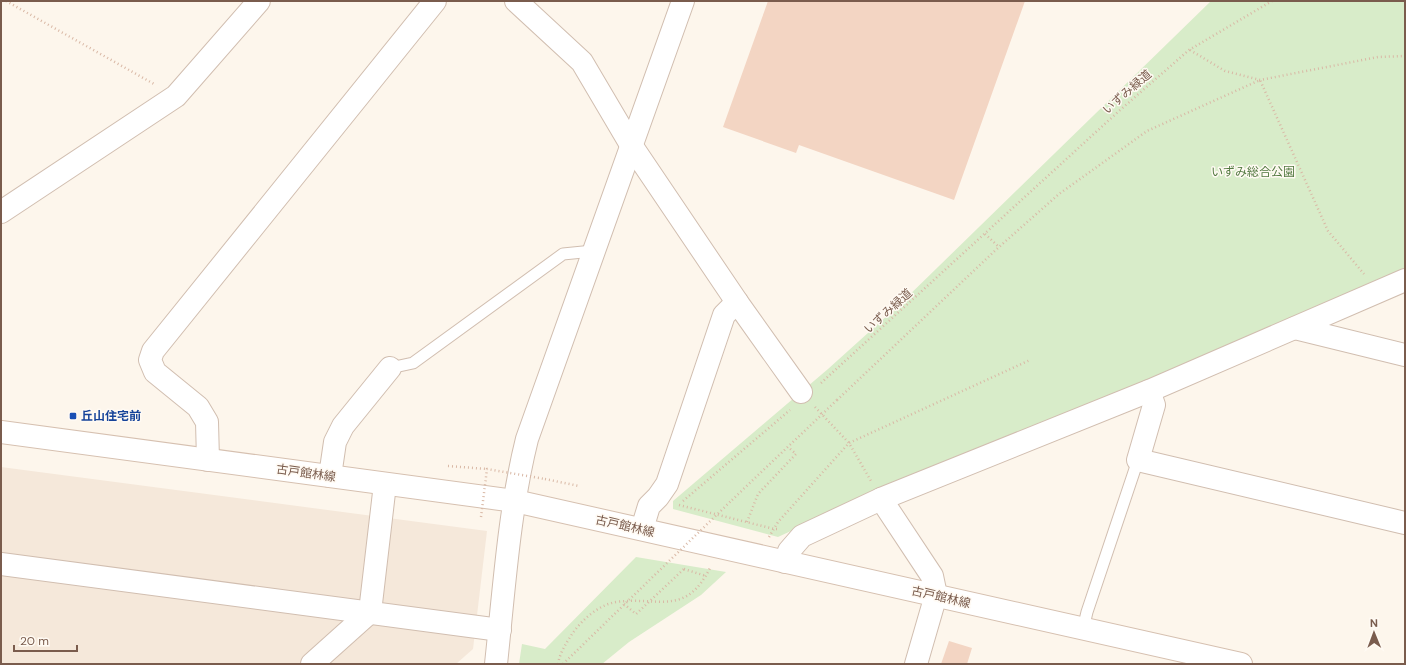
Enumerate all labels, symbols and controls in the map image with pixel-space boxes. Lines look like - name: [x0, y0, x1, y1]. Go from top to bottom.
- street label: いずみ緑道: [1099, 66, 1155, 118]
- park label: いずみ総合公園: [1211, 164, 1295, 180]
- street label: いずみ緑道: [860, 285, 916, 337]
- place label: 丘山住宅前: [81, 408, 141, 424]
- marker: 丘山住宅前: [68, 411, 78, 421]
- street label: 古戸館林線: [275, 461, 337, 485]
- street label: 古戸館林線: [594, 511, 656, 541]
- street label: 古戸館林線: [910, 582, 972, 612]
- north arrow: [1354, 613, 1394, 653]
- text: N: [1370, 616, 1378, 630]
- scale bar: [14, 627, 77, 653]
- text: 20 m: [20, 633, 49, 649]

